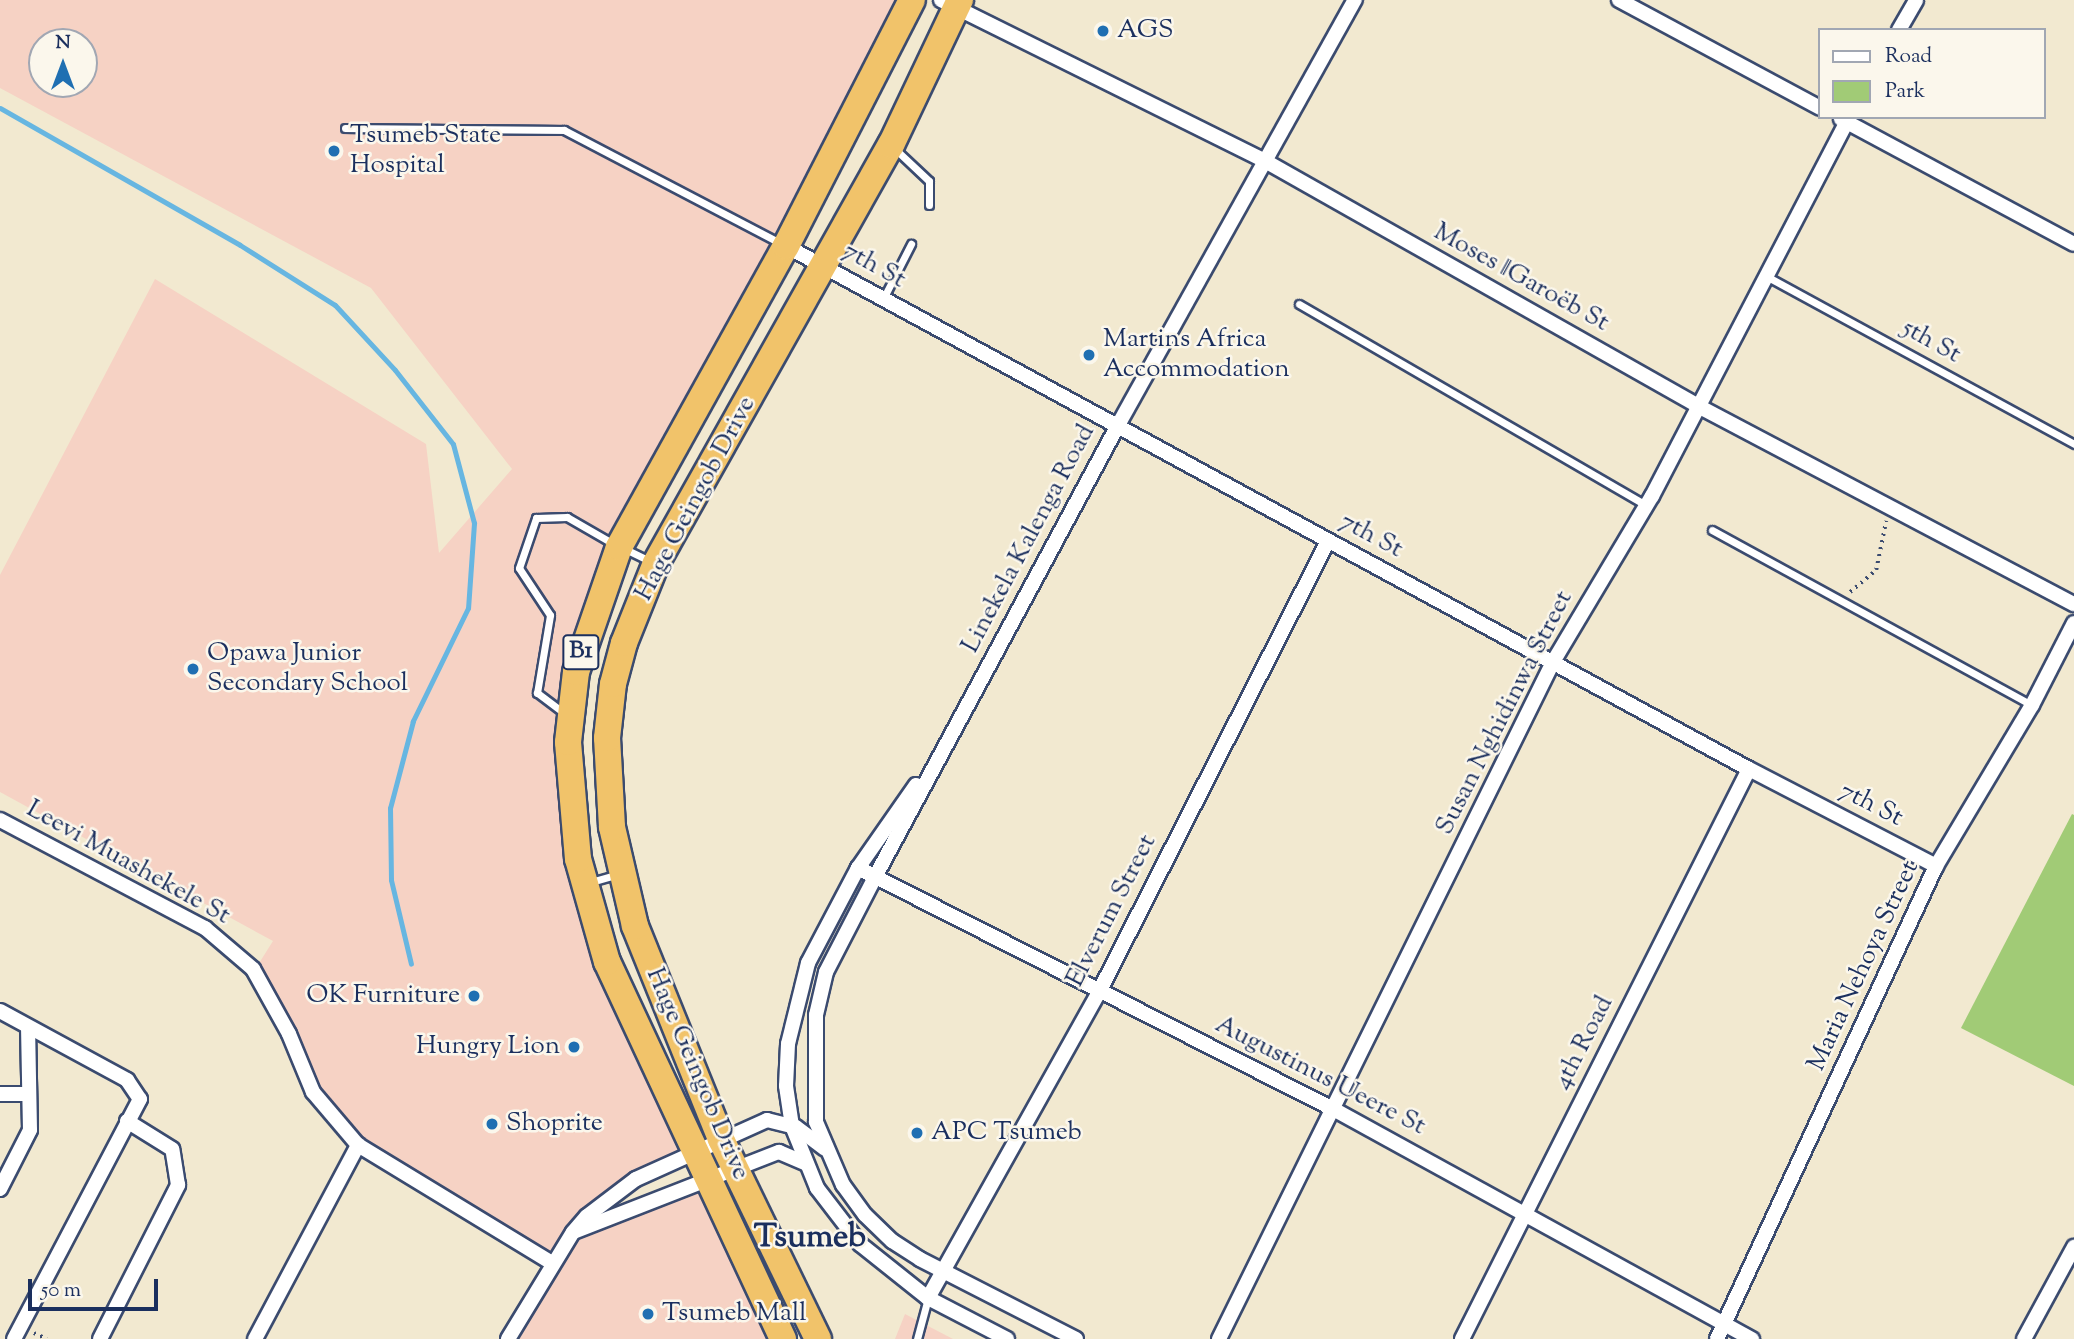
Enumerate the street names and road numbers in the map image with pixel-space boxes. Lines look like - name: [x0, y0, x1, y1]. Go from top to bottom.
- street label: Moses ǁGaroëb St: [1428, 217, 1614, 339]
- street label: 7th St: [837, 236, 911, 296]
- street label: 5th St: [1896, 313, 1966, 371]
- street label: Hage Geingob Drive: [629, 391, 763, 607]
- street label: Linekela Kalenga Road: [956, 419, 1102, 659]
- street label: 7th St: [1334, 506, 1408, 566]
- street label: Susan Nghidinwa Street: [1430, 586, 1580, 840]
- road number: B1: [562, 632, 600, 672]
- street label: 7th St: [1834, 776, 1908, 834]
- street label: Leevi Muashekele St: [21, 794, 235, 932]
- street label: Elverum Street: [1060, 830, 1164, 992]
- street label: Maria Nehoya Street: [1802, 856, 1926, 1076]
- street label: Hage Geingob Drive: [638, 963, 756, 1185]
- street label: 4th Road: [1547, 991, 1621, 1095]
- street label: Augustinus Ueere St: [1210, 1009, 1430, 1143]

